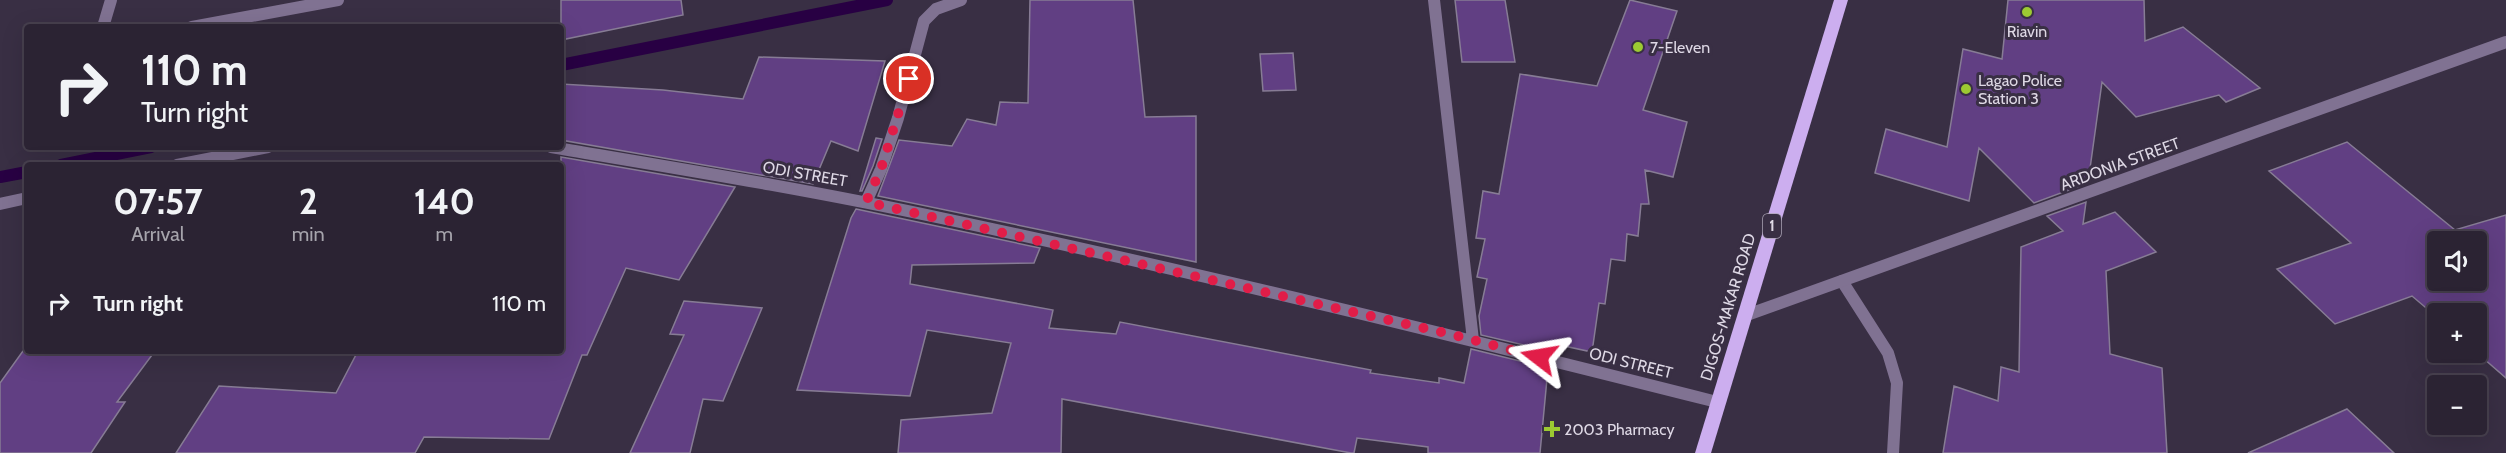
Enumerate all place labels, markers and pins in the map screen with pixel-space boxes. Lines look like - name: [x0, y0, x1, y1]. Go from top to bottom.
- marker: Riavin: [2020, 5, 2034, 19]
- place label: Riavin: [2007, 22, 2047, 41]
- place label: 7-Eleven: [1650, 38, 1710, 57]
- marker: 7-Eleven: [1631, 40, 1645, 54]
- pin: [883, 53, 934, 104]
- place label: Lagao Police Station 3: [1978, 71, 2062, 108]
- marker: Lagao Police Station 3: [1959, 82, 1973, 96]
- place label: 2003 Pharmacy: [1564, 420, 1675, 439]
- marker: 2003 Pharmacy: [1545, 422, 1559, 436]

